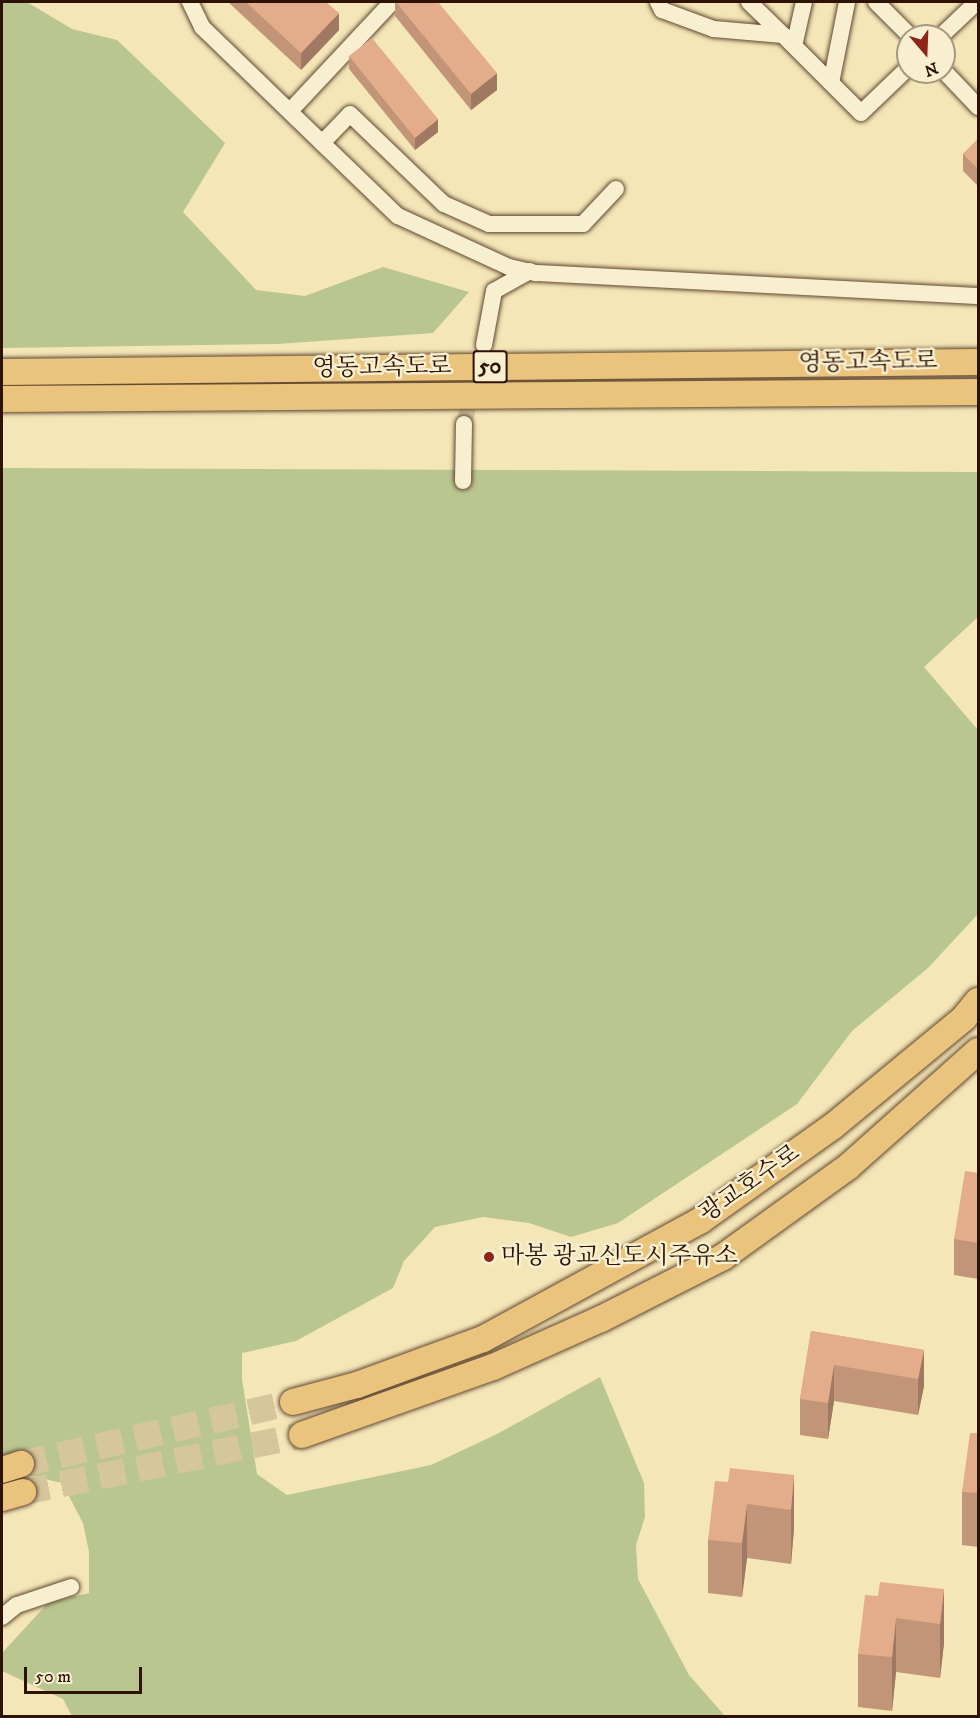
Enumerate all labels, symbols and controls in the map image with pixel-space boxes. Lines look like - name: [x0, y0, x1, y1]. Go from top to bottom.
- north arrow: [896, 24, 956, 84]
- text: N: [922, 58, 941, 81]
- street label: 영동고속도로: [798, 347, 938, 379]
- road number: 50: [472, 348, 508, 386]
- street label: 영동고속도로: [312, 352, 452, 384]
- street label: 광교호수로: [694, 1139, 806, 1229]
- place label: 마봉 광교신도시주유소: [501, 1243, 738, 1271]
- marker: 마봉 광교신도시주유소: [482, 1250, 496, 1264]
- scale bar: [27, 1655, 146, 1693]
- text: 50 m: [35, 1666, 71, 1688]

